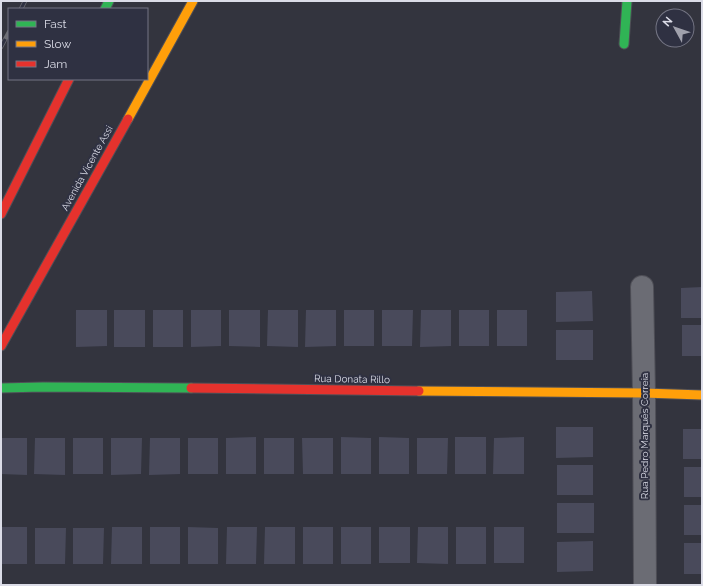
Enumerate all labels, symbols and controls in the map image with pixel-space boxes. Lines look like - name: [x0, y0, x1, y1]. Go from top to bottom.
- legend: [8, 8, 148, 80]
- north arrow: [655, 8, 695, 48]
- text: N: [660, 14, 675, 29]
- text: Fast: [44, 17, 67, 31]
- text: Slow: [44, 37, 71, 51]
- text: Jam: [44, 57, 67, 71]
- street label: Avenida Vicente Assi: [59, 124, 115, 212]
- street label: Rua Donata Rillo: [314, 373, 390, 385]
- street label: Rua Pedro Marquês Correia: [639, 373, 650, 499]

